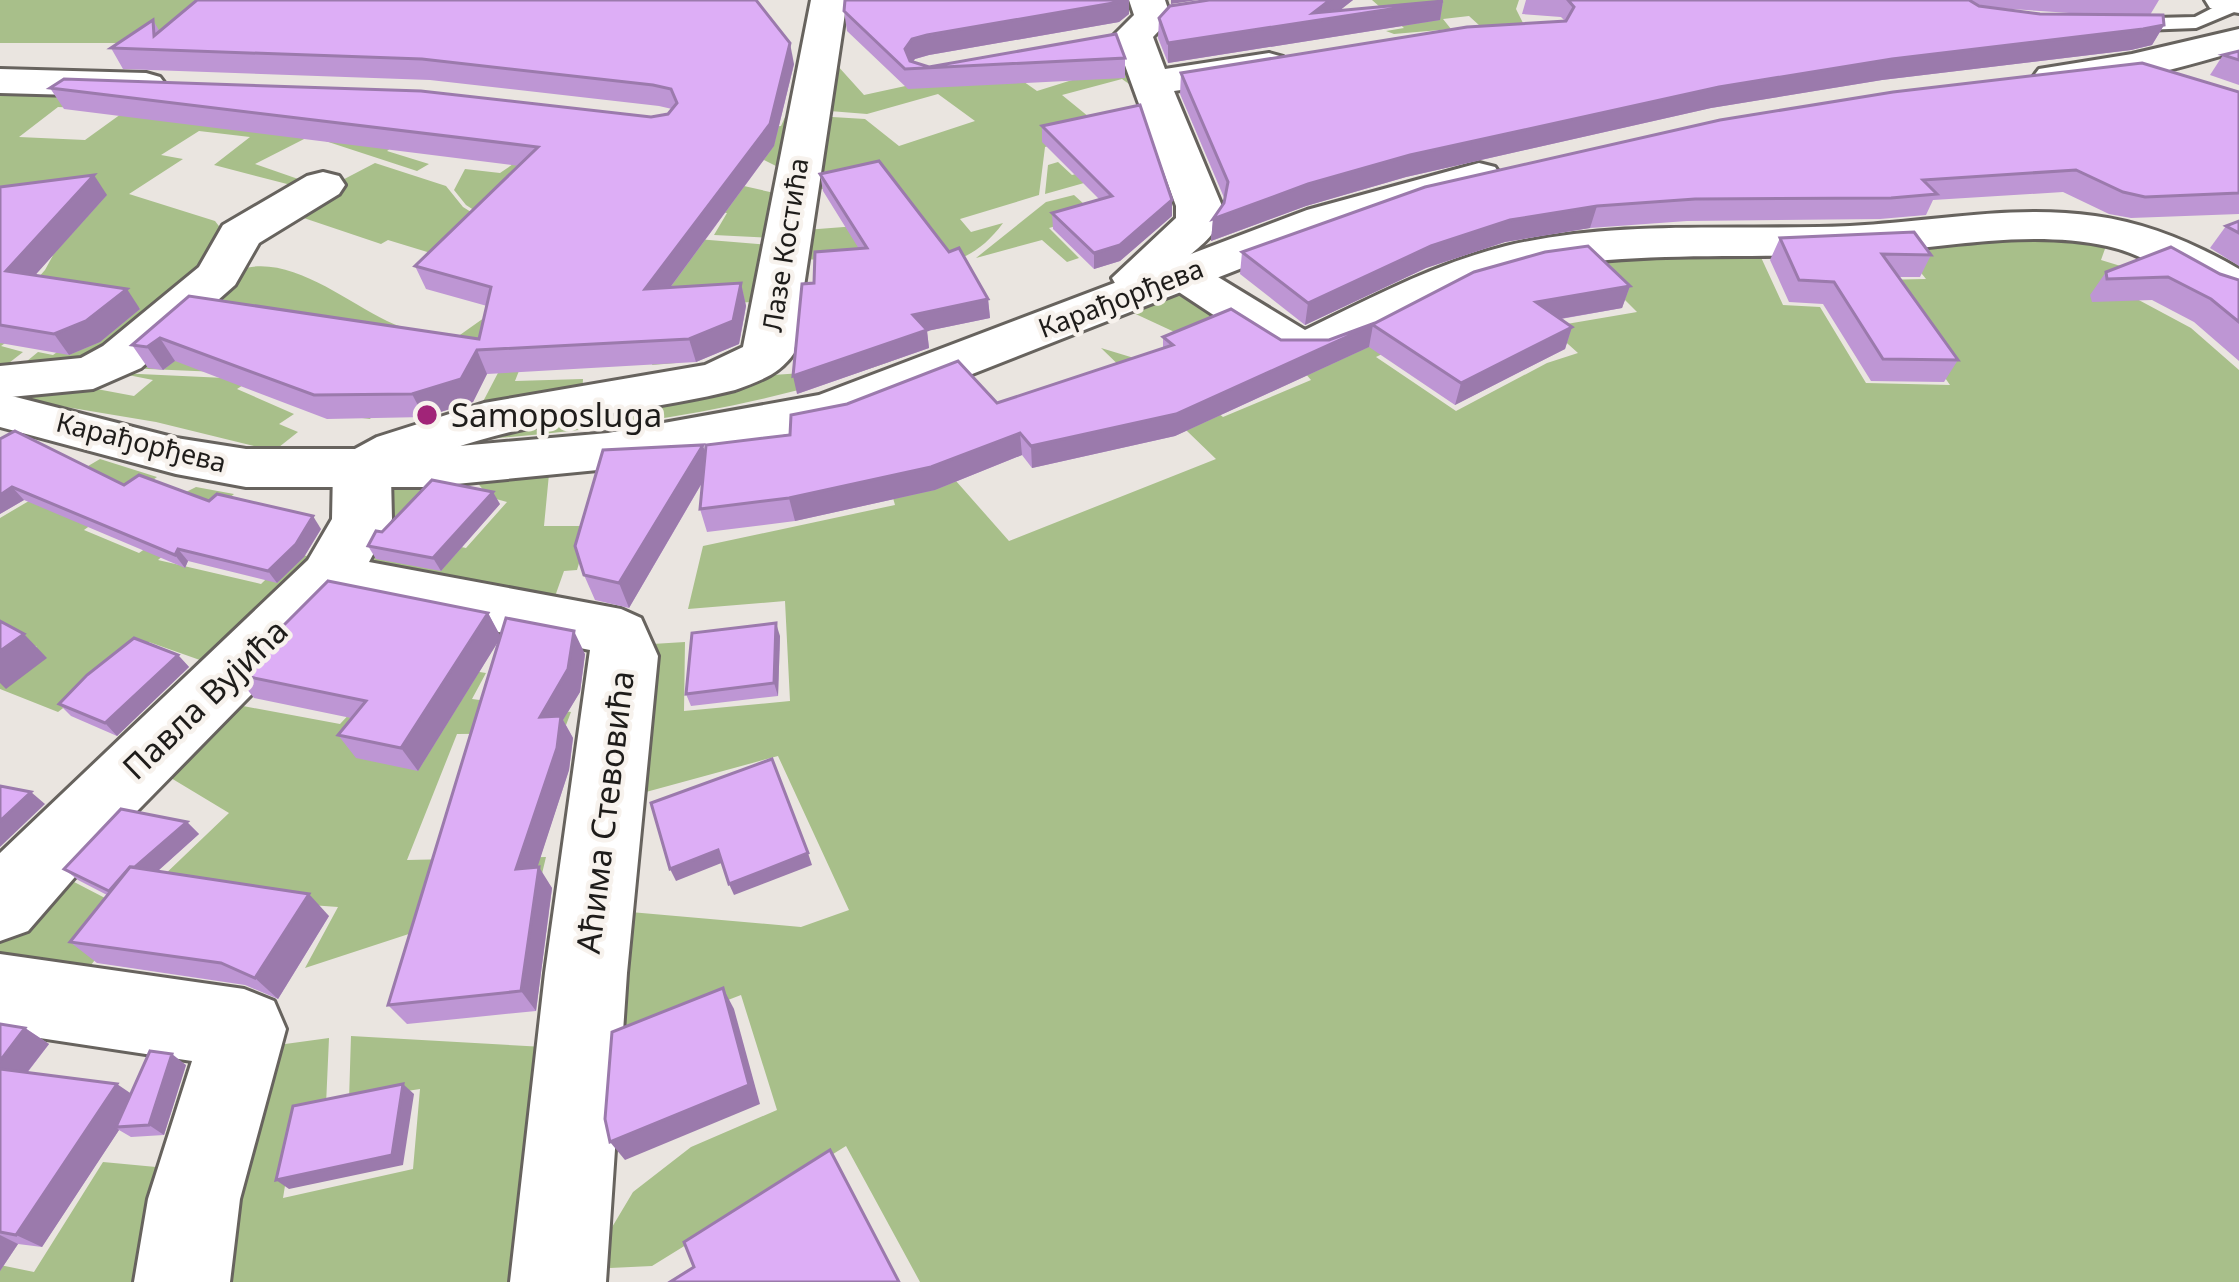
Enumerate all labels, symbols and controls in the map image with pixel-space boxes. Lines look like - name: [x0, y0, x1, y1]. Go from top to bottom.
- street label: Лазе Костића: [753, 155, 817, 334]
- street label: Карађорђева: [1033, 249, 1208, 346]
- place label: Samoposluga: [451, 392, 662, 437]
- marker: Samoposluga: [414, 402, 440, 428]
- street label: Карађорђева: [52, 403, 230, 481]
- street label: Павла Вујића: [112, 608, 297, 789]
- street label: Аћима Стевовића: [565, 668, 644, 956]

